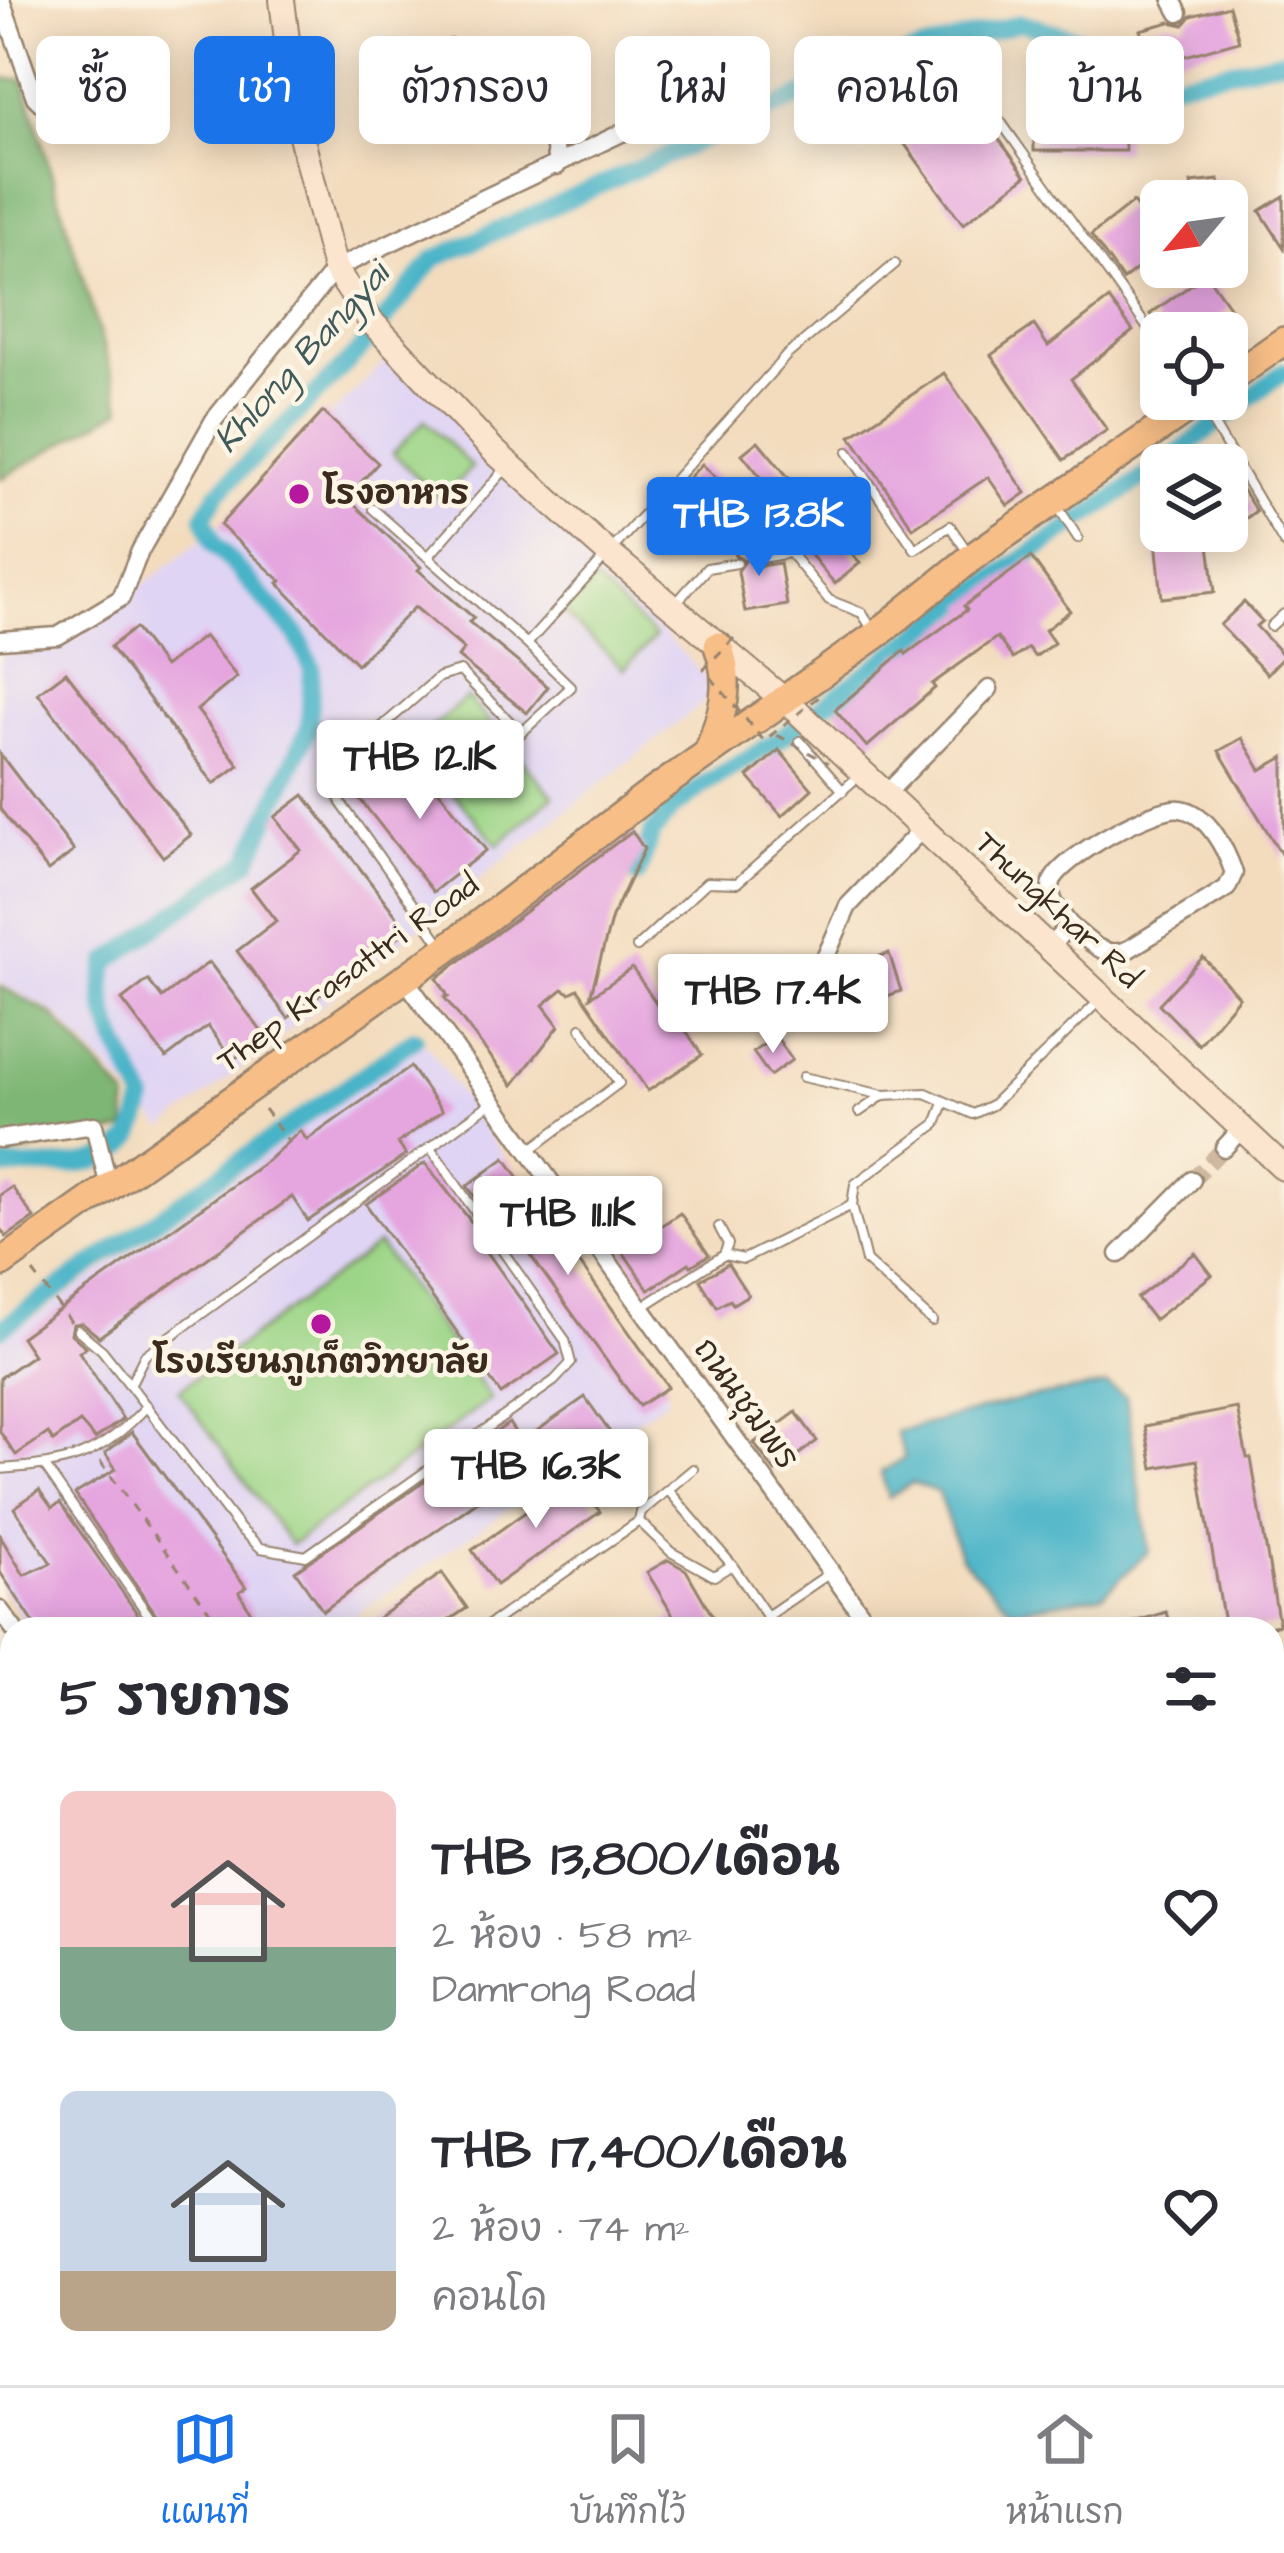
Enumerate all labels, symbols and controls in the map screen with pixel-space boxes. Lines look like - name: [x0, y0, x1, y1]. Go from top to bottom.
- chip: ซื้อ: [36, 36, 170, 144]
- chip: เช่า: [194, 36, 335, 144]
- chip: ตัวกรอง: [359, 36, 591, 144]
- chip: ใหม่: [615, 36, 770, 144]
- chip: คอนโด: [794, 36, 1002, 144]
- chip: บ้าน: [1026, 36, 1184, 144]
- north arrow: [1140, 180, 1248, 288]
- map controls: [1140, 180, 1248, 552]
- water label: Khlong Bangyai: [203, 248, 405, 465]
- button: locate: [1140, 312, 1248, 420]
- button: layers: [1140, 444, 1248, 552]
- place label: โรงอาหาร: [322, 471, 469, 517]
- pin: THB 13.8K: [622, 477, 896, 579]
- marker: โรงอาหาร: [286, 481, 312, 507]
- text: THB 13.8K: [674, 489, 844, 543]
- pin: THB 12.1K: [283, 720, 557, 822]
- text: THB 12.1K: [344, 732, 496, 786]
- street label: Thungkhar Rd: [963, 821, 1151, 1001]
- street label: Thep Krasattri Road: [208, 862, 488, 1084]
- pin: THB 17.4K: [636, 954, 910, 1056]
- text: THB 17.4K: [685, 966, 861, 1020]
- pin: THB 11.1K: [431, 1176, 705, 1278]
- text: THB 11.1K: [500, 1188, 636, 1242]
- marker: โรงเรียนภูเก็ตวิทยาลัย: [308, 1311, 334, 1337]
- street label: ถนนชุมพร: [683, 1329, 809, 1479]
- place label: โรงเรียนภูเก็ตวิทยาลัย: [152, 1339, 489, 1386]
- pin: THB 16.3K: [399, 1429, 673, 1531]
- text: THB 16.3K: [451, 1441, 621, 1495]
- icon: filters: [1158, 1656, 1224, 1722]
- text: 5 รายการ: [60, 1664, 291, 1735]
- text: THB 13,800/เดือน: [432, 1824, 840, 1895]
- icon: home: [156, 1839, 300, 1983]
- icon: heart: [1158, 1878, 1224, 1944]
- text: 2 ห้อง · 58 m²: [432, 1910, 692, 1964]
- text: Damrong Road: [432, 1964, 696, 2018]
- text: THB 17,400/เดือน: [432, 2117, 847, 2188]
- icon: home: [156, 2139, 300, 2283]
- icon: heart: [1158, 2178, 1224, 2244]
- text: 2 ห้อง · 74 m²: [432, 2203, 690, 2257]
- text: คอนโด: [432, 2272, 547, 2326]
- tab: แผนที่: [160, 2406, 249, 2536]
- tab: บันทึกไว้: [570, 2406, 686, 2536]
- tab: หน้าแรก: [1006, 2406, 1124, 2536]

